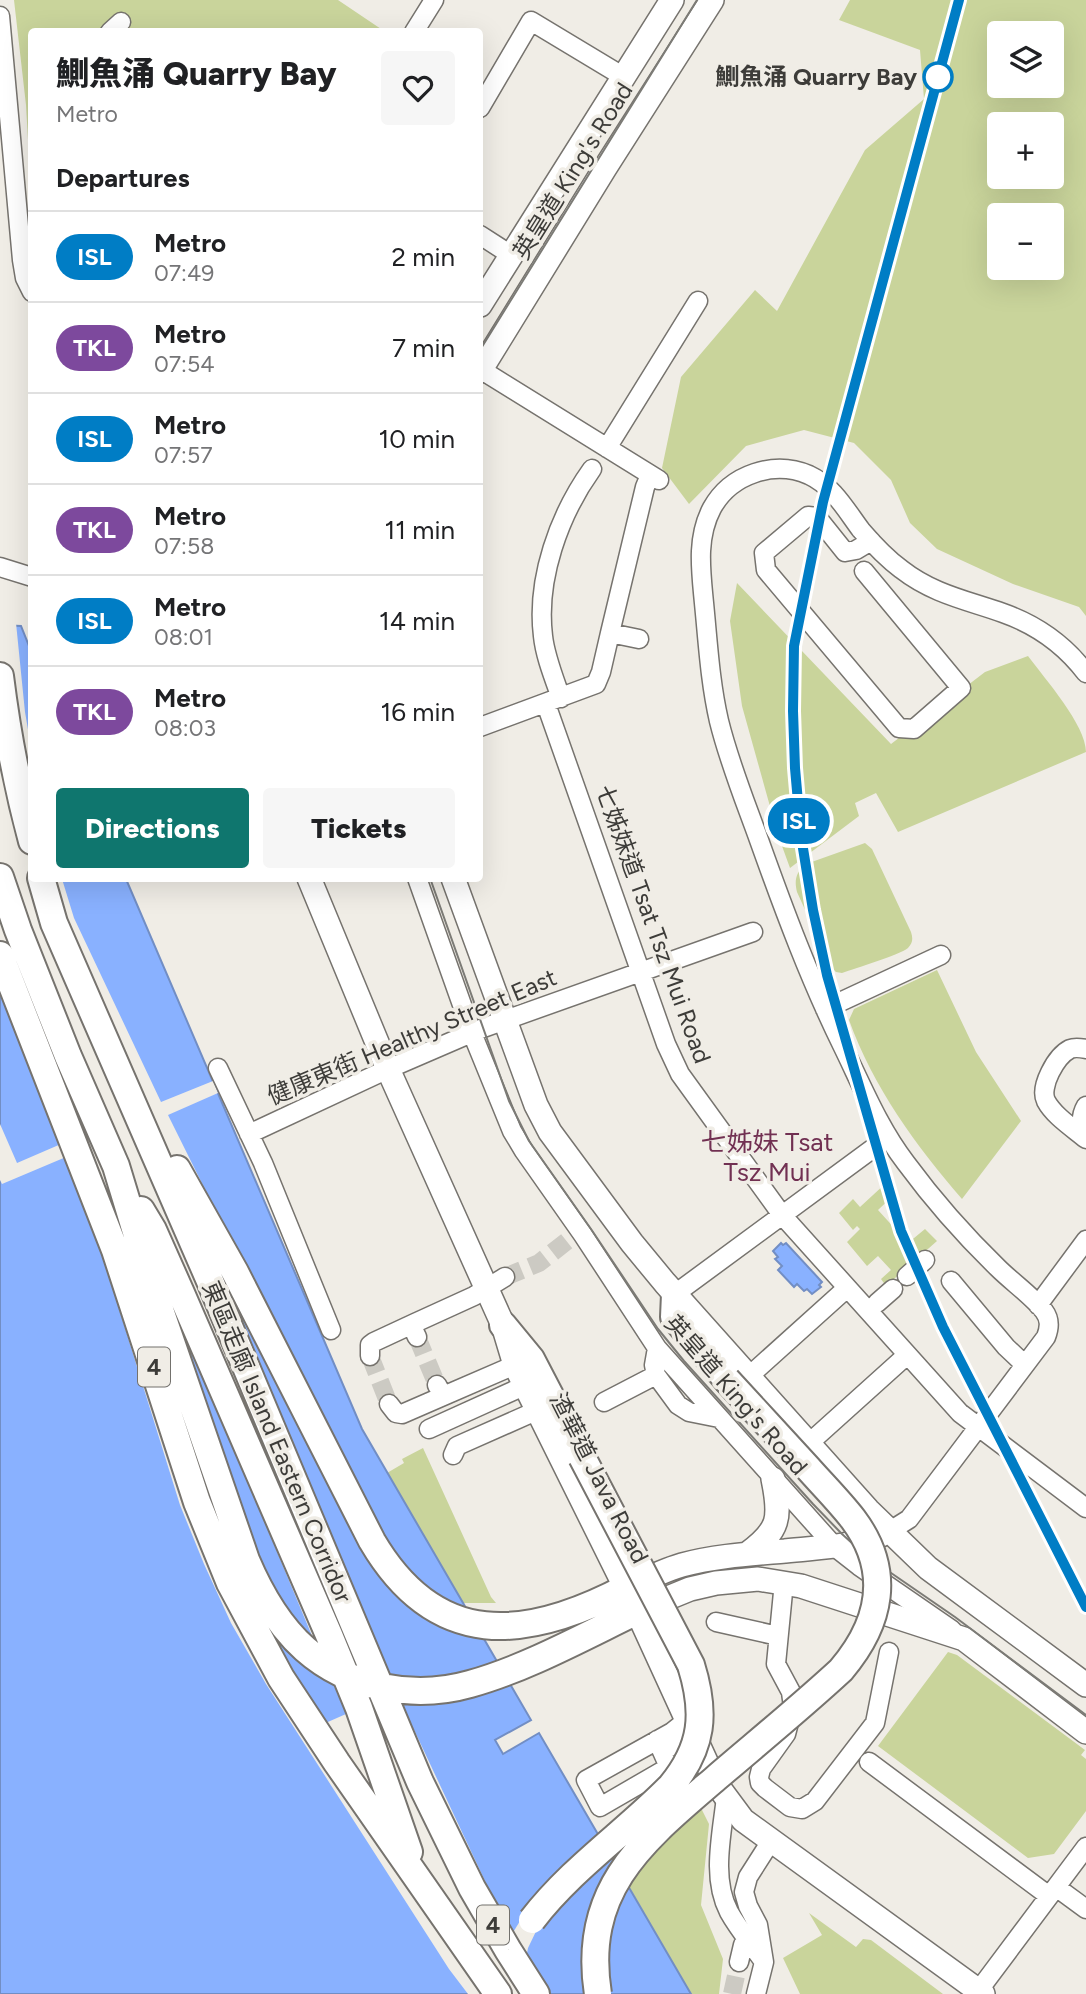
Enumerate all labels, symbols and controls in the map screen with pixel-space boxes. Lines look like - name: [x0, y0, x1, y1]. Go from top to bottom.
- map controls: [987, 21, 1064, 280]
- button: layers: [987, 21, 1064, 98]
- button: heart: [381, 51, 455, 125]
- text: 鰂魚涌 Quarry Bay: [56, 54, 337, 93]
- place label: 鰂魚涌 Quarry Bay: [715, 62, 917, 91]
- marker: 鰂魚涌 Quarry Bay: [923, 62, 953, 92]
- street label: 英皇道 King's Road: [507, 77, 639, 264]
- text: Metro: [56, 100, 118, 128]
- button: +: [987, 112, 1064, 189]
- text: Departures: [56, 162, 190, 194]
- button: −: [987, 203, 1064, 280]
- text: Metro: [154, 227, 226, 259]
- text: 2 min: [391, 241, 455, 273]
- text: ISL: [77, 242, 112, 271]
- text: 07:49: [154, 259, 214, 287]
- text: Metro: [154, 318, 226, 350]
- text: 7 min: [392, 332, 455, 364]
- text: TKL: [73, 333, 116, 362]
- text: 07:54: [154, 350, 214, 378]
- text: Metro: [154, 409, 226, 441]
- text: 10 min: [379, 423, 455, 455]
- text: ISL: [77, 424, 112, 453]
- text: 07:57: [154, 441, 213, 469]
- text: Metro: [154, 500, 226, 532]
- text: 11 min: [384, 514, 455, 546]
- text: TKL: [73, 515, 116, 544]
- text: 07:58: [154, 532, 214, 560]
- text: Metro: [154, 591, 226, 623]
- text: 14 min: [379, 605, 455, 637]
- text: ISL: [77, 606, 112, 635]
- text: 08:01: [154, 623, 213, 651]
- text: Metro: [154, 682, 226, 714]
- text: 16 min: [380, 696, 455, 728]
- text: TKL: [73, 697, 116, 726]
- text: 08:03: [154, 714, 216, 742]
- street label: 七姊妹道 Tsat Tsz Mui Road: [590, 781, 717, 1067]
- button: Directions: [56, 788, 249, 868]
- button: Tickets: [263, 788, 455, 868]
- line badge: ISL: [759, 798, 839, 844]
- text: ISL: [782, 806, 816, 835]
- street label: 健康東街 Healthy Street East: [263, 962, 561, 1111]
- district label: 七姊妹 Tsat Tsz Mui: [701, 1126, 834, 1188]
- street label: 東區走廊 Island Eastern Corridor: [196, 1277, 359, 1607]
- street label: 英皇道 King's Road: [659, 1309, 814, 1481]
- road number: 4: [138, 1348, 170, 1386]
- street label: 渣華道 Java Road: [544, 1387, 655, 1568]
- road number: 4: [477, 1906, 509, 1944]

